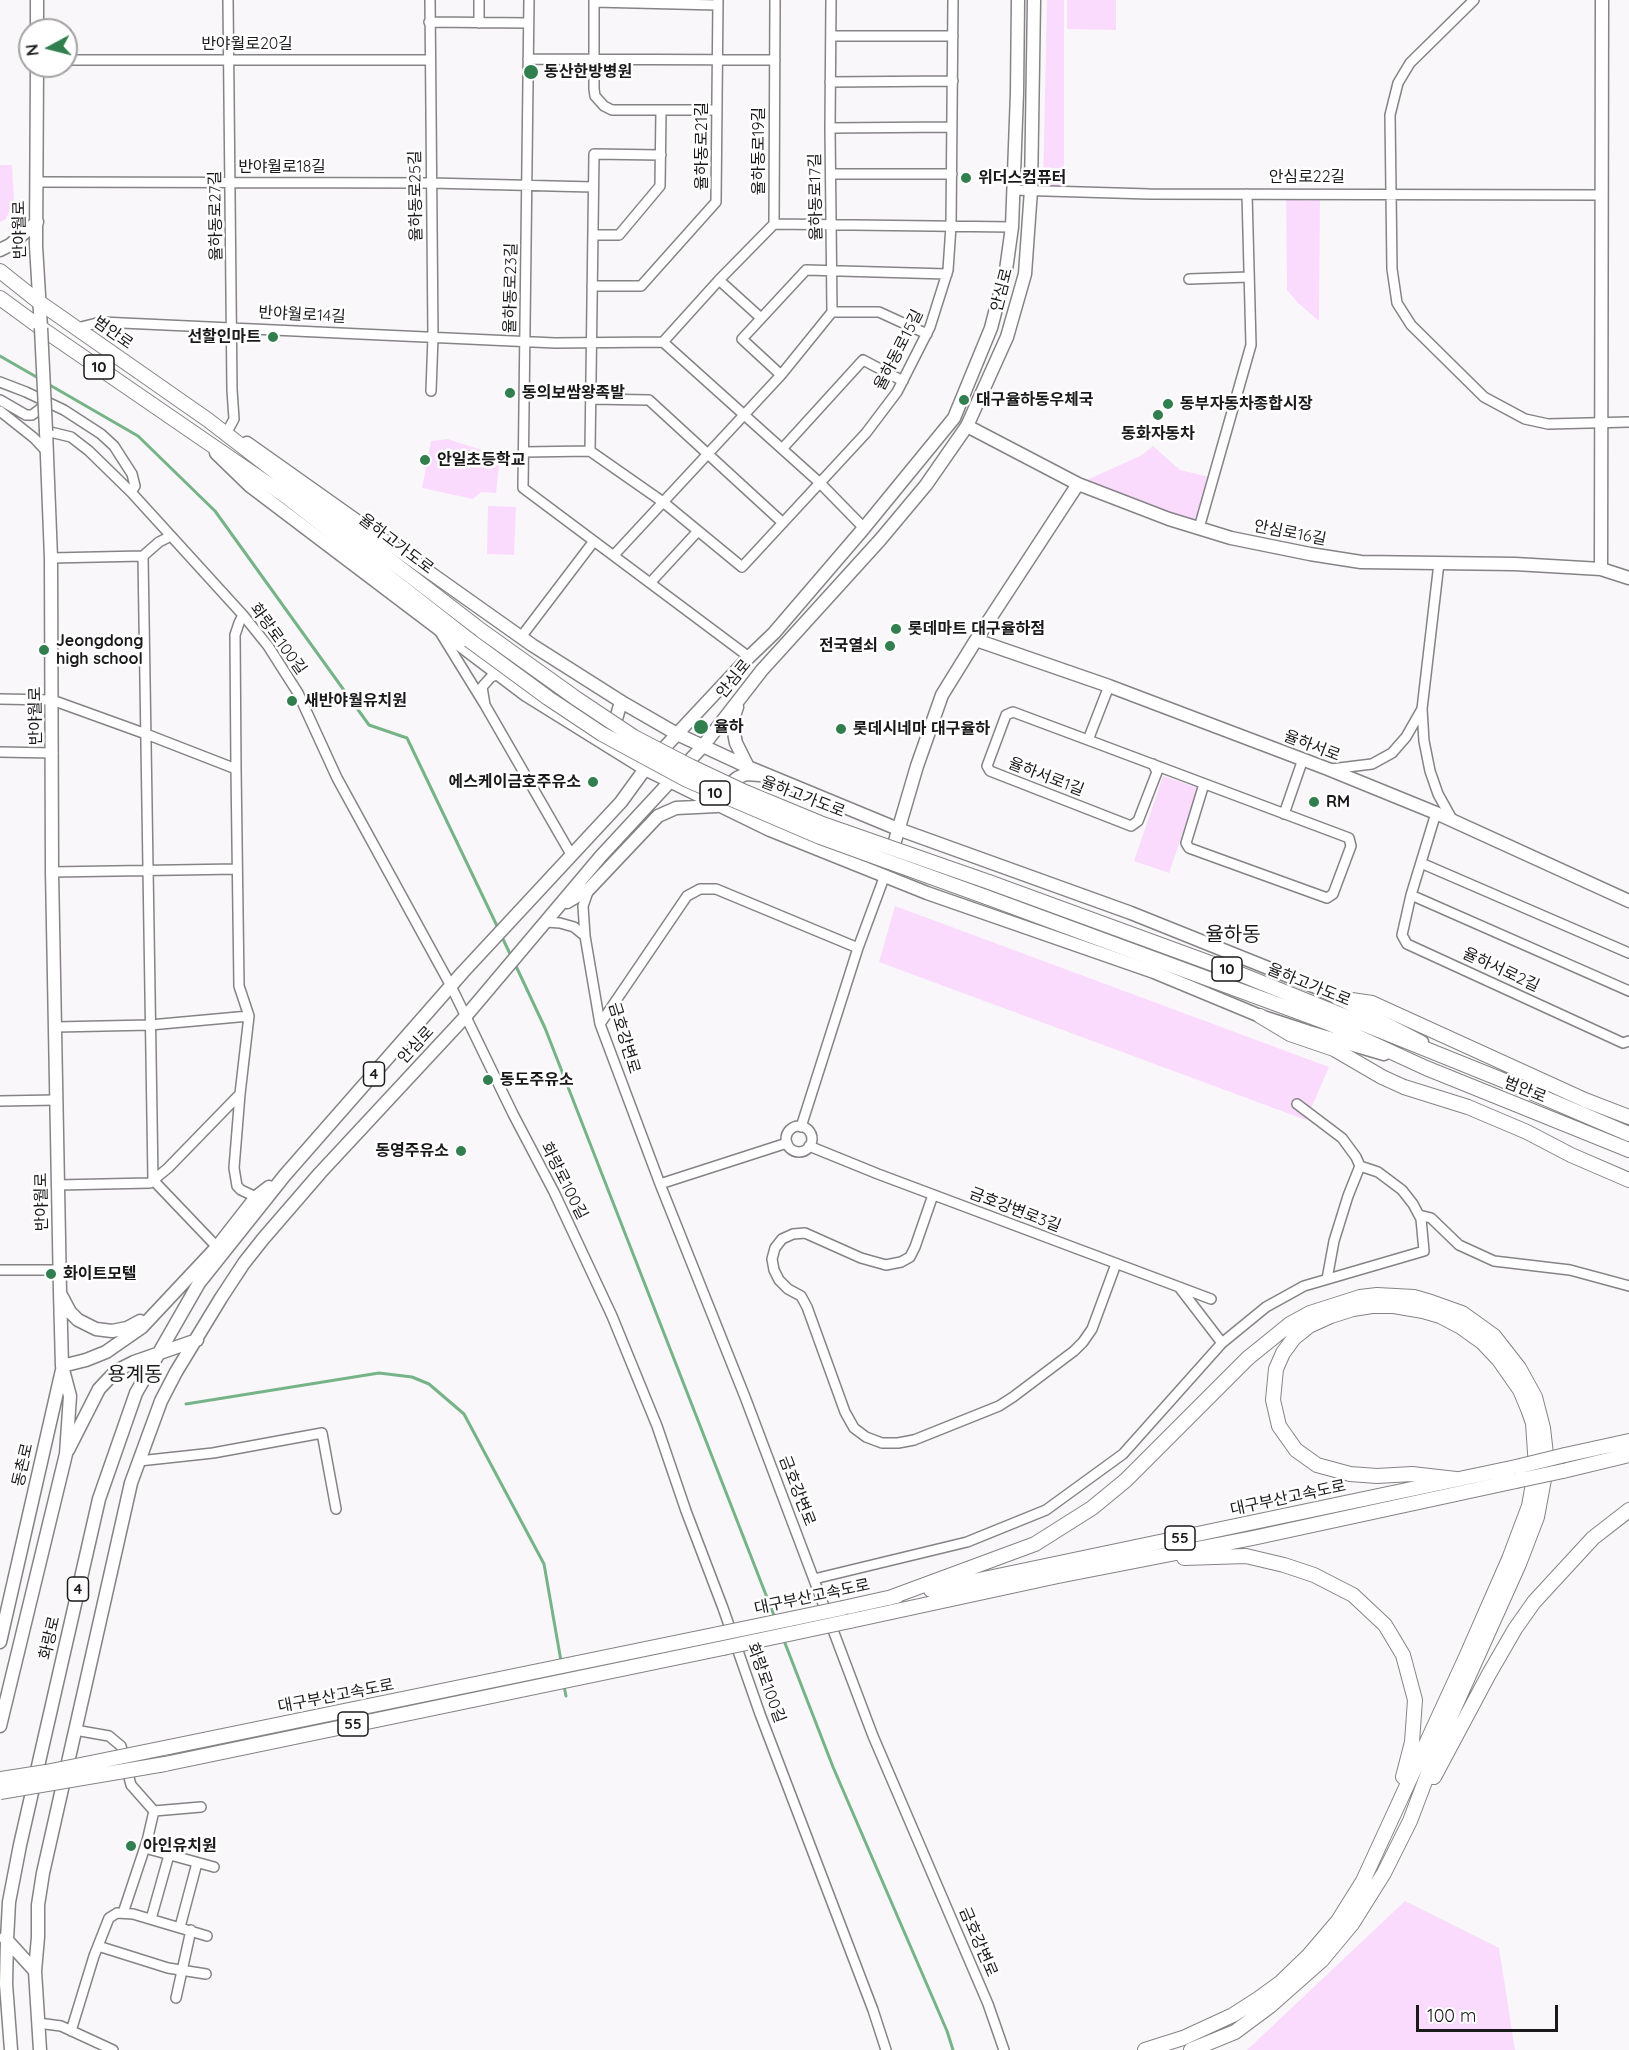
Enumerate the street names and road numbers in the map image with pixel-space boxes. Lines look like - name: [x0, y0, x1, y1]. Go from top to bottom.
- street label: 반야월로20길: [201, 34, 293, 54]
- street label: 율하동로21길: [692, 102, 712, 190]
- street label: 율하동로19길: [749, 107, 769, 195]
- street label: 율하동로25길: [406, 150, 426, 242]
- street label: 율하동로17길: [806, 153, 826, 241]
- street label: 반야월로18길: [238, 157, 326, 177]
- street label: 안심로22길: [1269, 167, 1345, 187]
- street label: 율하동로27길: [206, 171, 226, 261]
- street label: 반야월로: [10, 200, 30, 260]
- street label: 율하동로23길: [501, 242, 521, 334]
- street label: 안심로: [987, 266, 1017, 314]
- street label: 반야월로14길: [258, 303, 346, 327]
- street label: 율하동로15길: [870, 306, 928, 394]
- street label: 범안로: [89, 312, 137, 354]
- road number: 10: [84, 355, 114, 379]
- street label: 율하고가도로: [355, 510, 437, 578]
- street label: 안심로16길: [1252, 517, 1328, 549]
- street label: 화랑로100길: [246, 599, 310, 679]
- street label: 안심로: [713, 656, 755, 702]
- street label: 반야월로: [26, 686, 46, 746]
- street label: 율하서로: [1281, 726, 1343, 766]
- street label: 율하서로1길: [1005, 754, 1087, 800]
- street label: 율하고가도로: [758, 772, 848, 822]
- road number: 10: [700, 781, 730, 805]
- street label: 율하서로2길: [1460, 944, 1542, 996]
- road number: 10: [1212, 957, 1242, 981]
- street label: 율하고가도로: [1264, 960, 1354, 1010]
- street label: 금호강변로: [604, 1000, 644, 1076]
- street label: 안심로: [394, 1022, 438, 1068]
- road number: 4: [364, 1062, 385, 1086]
- street label: 범안로: [1501, 1073, 1549, 1107]
- street label: 화랑로100길: [536, 1139, 592, 1223]
- street label: 반야월로: [32, 1172, 52, 1232]
- street label: 금호강변로3길: [966, 1184, 1064, 1236]
- street label: 동촌로: [9, 1441, 37, 1489]
- street label: 금호강변로: [775, 1453, 819, 1529]
- street label: 대구부산고속도로: [1228, 1476, 1348, 1520]
- road number: 55: [1165, 1526, 1195, 1550]
- street label: 대구부산고속도로: [752, 1575, 872, 1619]
- road number: 4: [68, 1577, 88, 1601]
- street label: 화랑로: [36, 1614, 64, 1662]
- street label: 화랑로100길: [743, 1640, 789, 1726]
- street label: 대구부산고속도로: [276, 1675, 396, 1717]
- road number: 55: [338, 1712, 368, 1736]
- street label: 금호강변로: [955, 1904, 1001, 1980]

